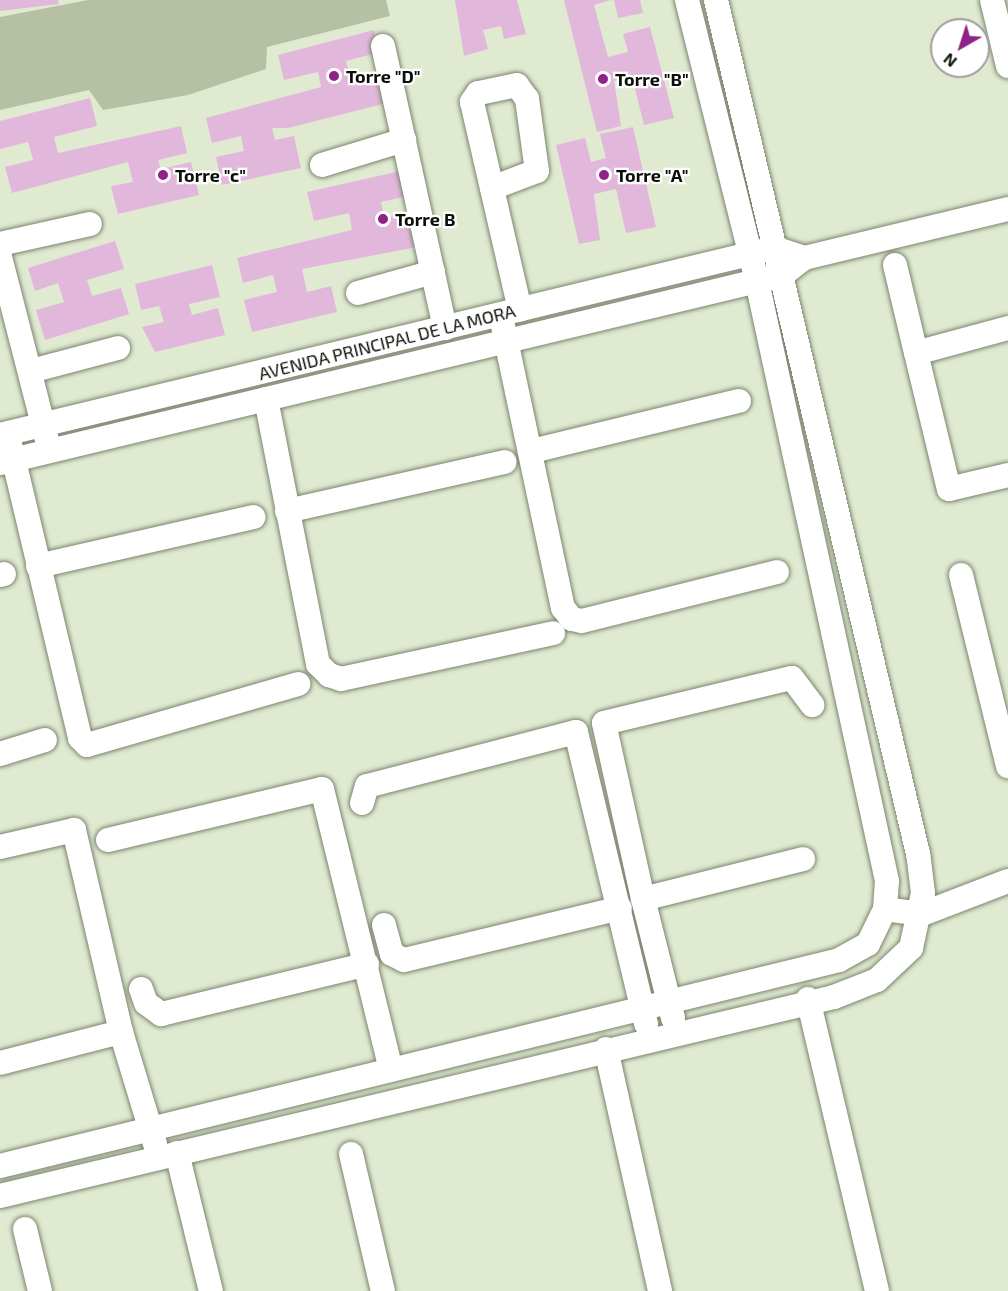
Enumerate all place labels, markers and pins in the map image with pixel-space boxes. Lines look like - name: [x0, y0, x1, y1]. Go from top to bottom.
- place label: Torre "D": [346, 65, 421, 87]
- place label: Torre "B": [615, 68, 689, 90]
- marker: Torre "D": [327, 69, 341, 83]
- marker: Torre "B": [596, 72, 610, 86]
- place label: Torre "c": [175, 164, 246, 186]
- place label: Torre "A": [616, 164, 689, 186]
- marker: Torre "c": [156, 168, 170, 182]
- marker: Torre "A": [597, 168, 611, 182]
- place label: Torre B: [395, 208, 455, 230]
- marker: Torre B: [376, 212, 390, 226]

